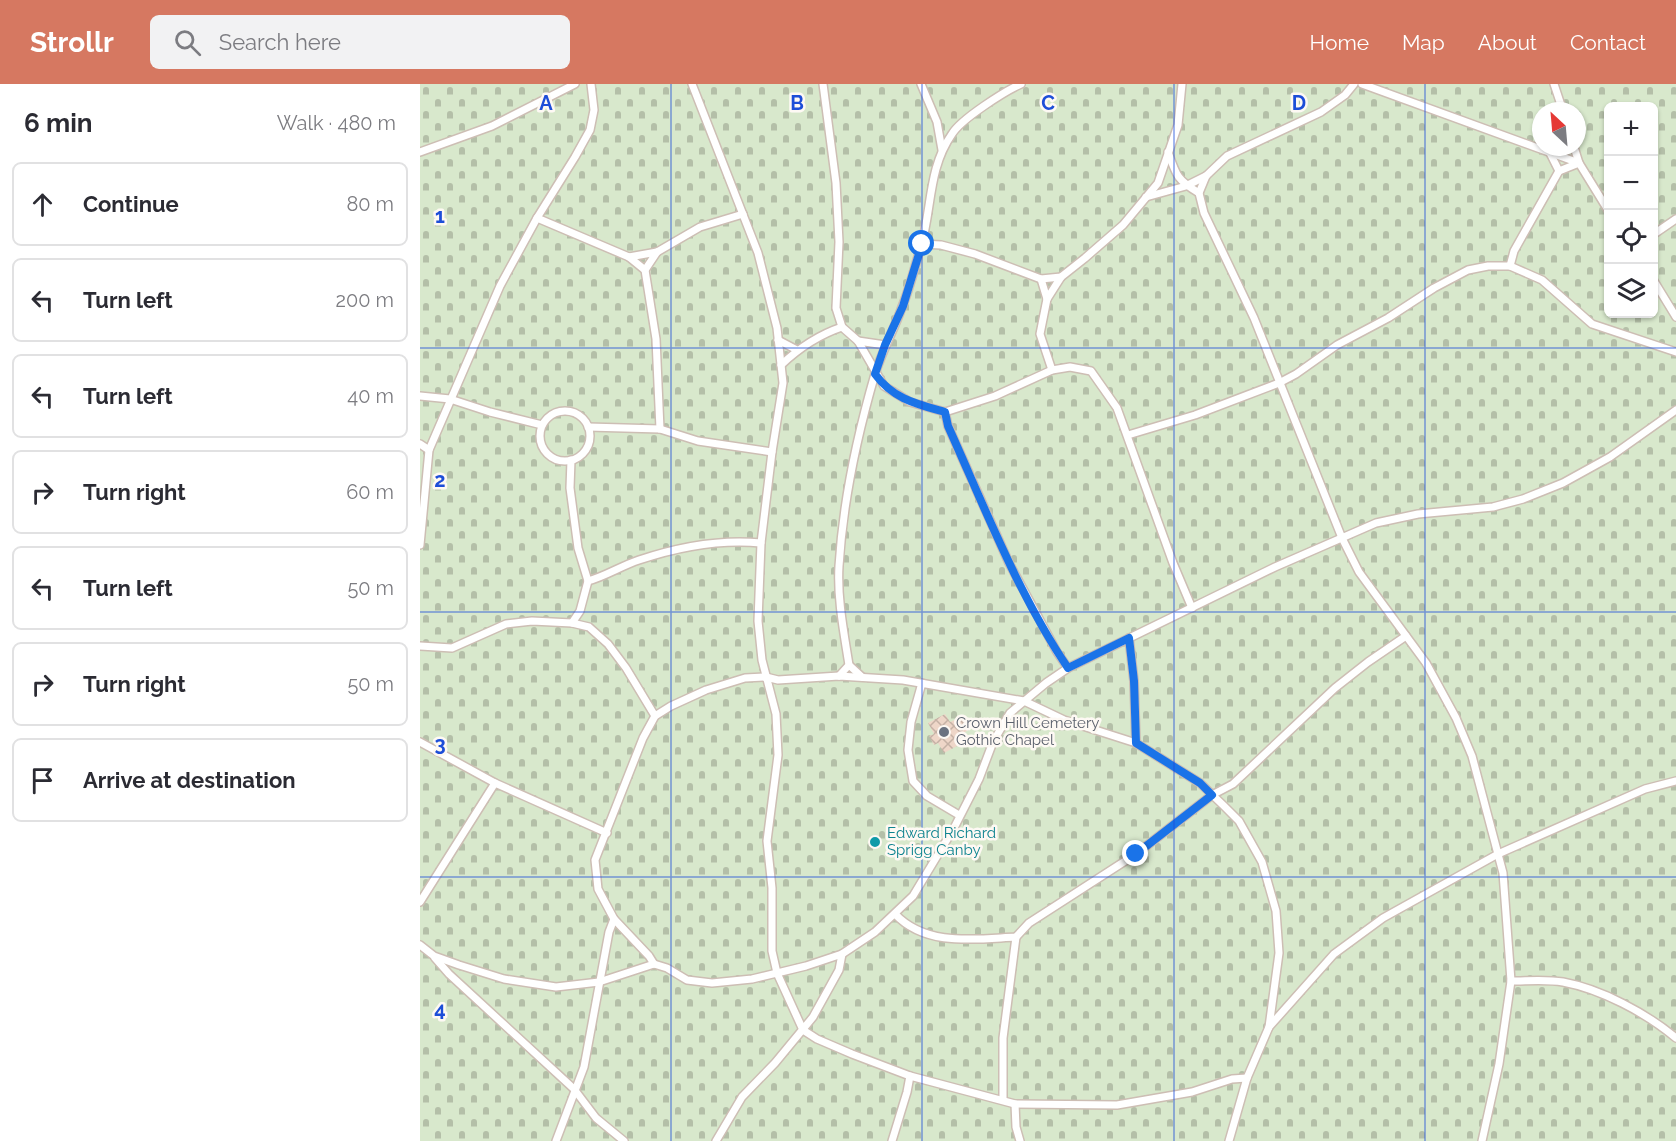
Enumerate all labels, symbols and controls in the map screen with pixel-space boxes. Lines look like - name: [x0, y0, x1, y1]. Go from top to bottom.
- search box: [150, 15, 570, 69]
- text: Strollr: [30, 26, 114, 59]
- icon: search: [171, 26, 204, 59]
- text: Search here: [219, 29, 341, 55]
- text: Home: [1310, 30, 1369, 55]
- text: Map: [1402, 30, 1445, 55]
- text: About: [1478, 30, 1537, 55]
- text: Contact: [1570, 30, 1646, 55]
- text: A: [539, 91, 553, 115]
- text: B: [790, 91, 804, 115]
- text: C: [1041, 91, 1055, 115]
- text: D: [1292, 91, 1306, 115]
- north arrow: [1532, 102, 1586, 156]
- map controls: [1604, 102, 1658, 318]
- button: +: [1604, 102, 1658, 156]
- text: 6 min: [24, 108, 93, 138]
- text: Walk · 480 m: [277, 111, 396, 135]
- button: −: [1604, 156, 1658, 210]
- icon: ahead: [26, 188, 59, 221]
- text: Continue: [83, 191, 179, 217]
- text: 80 m: [346, 192, 394, 216]
- text: 1: [435, 204, 445, 228]
- button: locate: [1604, 210, 1658, 264]
- route start: [908, 230, 934, 256]
- button: layers: [1604, 264, 1658, 318]
- icon: left: [26, 284, 59, 317]
- text: Turn left: [83, 287, 173, 313]
- text: 200 m: [336, 288, 394, 312]
- icon: left: [26, 380, 59, 413]
- text: Turn left: [83, 383, 173, 409]
- text: 40 m: [347, 384, 394, 408]
- text: 2: [434, 468, 446, 492]
- icon: right: [26, 476, 59, 509]
- text: Turn right: [83, 479, 186, 505]
- text: 60 m: [346, 480, 394, 504]
- icon: left: [26, 572, 59, 605]
- text: Turn left: [83, 575, 173, 601]
- text: 50 m: [347, 576, 394, 600]
- icon: right: [26, 668, 59, 701]
- text: Turn right: [83, 671, 186, 697]
- text: 50 m: [347, 672, 394, 696]
- place label: Crown Hill Cemetery Gothic Chapel: [956, 714, 1099, 749]
- marker: Crown Hill Cemetery Gothic Chapel: [937, 725, 951, 739]
- text: 3: [434, 732, 446, 756]
- icon: arrive: [26, 764, 59, 797]
- text: Arrive at destination: [83, 767, 296, 793]
- place label: Edward Richard Sprigg Canby: [887, 824, 996, 859]
- marker: Edward Richard Sprigg Canby: [868, 835, 882, 849]
- route end: [1122, 840, 1148, 866]
- text: 4: [434, 997, 446, 1021]

